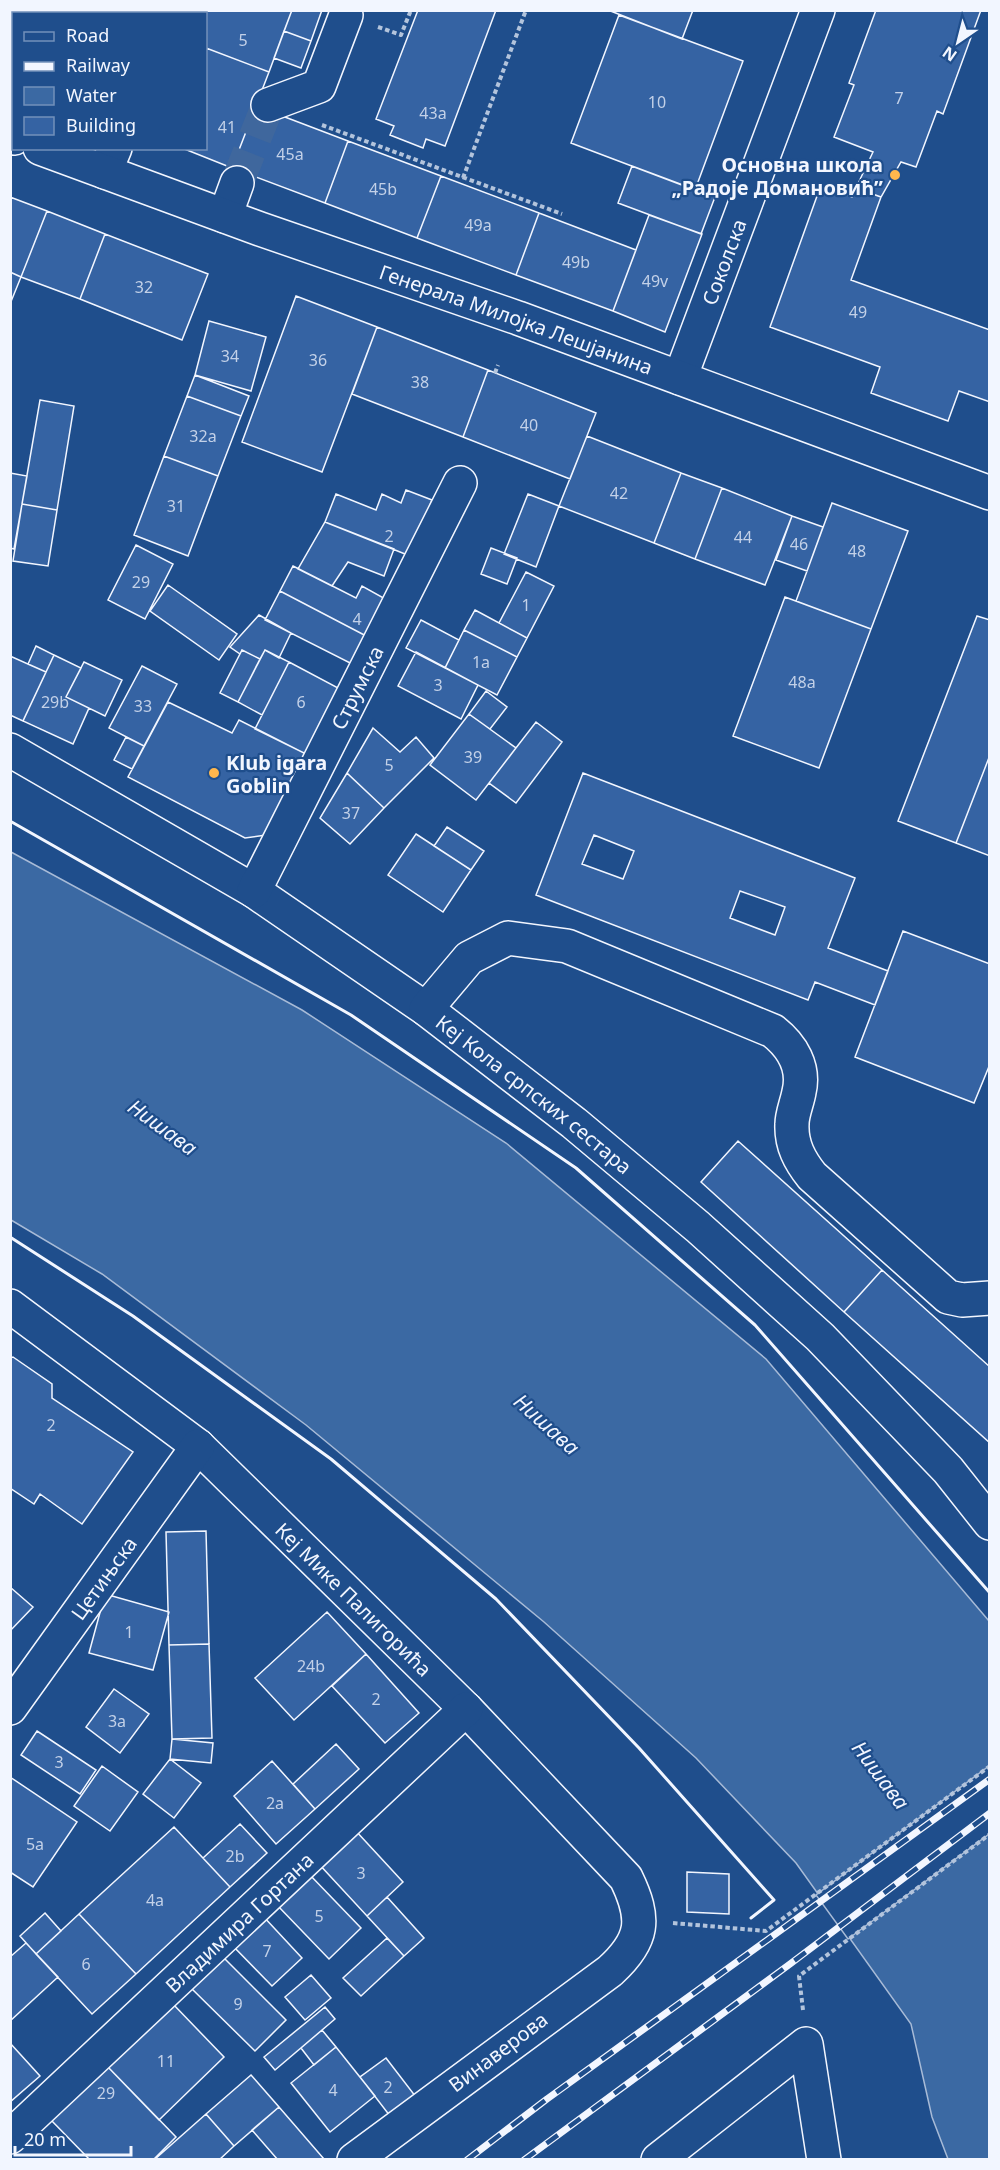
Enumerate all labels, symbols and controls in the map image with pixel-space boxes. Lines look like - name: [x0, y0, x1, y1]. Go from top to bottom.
- legend: [12, 12, 207, 150]
- north arrow: [928, 12, 988, 72]
- text: Road: [66, 23, 109, 47]
- house number: 5: [238, 29, 248, 51]
- text: N: [938, 42, 961, 67]
- text: Railway: [66, 53, 131, 77]
- text: Water: [66, 83, 117, 107]
- house number: 7: [894, 87, 904, 109]
- house number: 10: [648, 91, 666, 113]
- house number: 43a: [419, 102, 447, 124]
- text: Building: [66, 113, 136, 137]
- house number: 41: [218, 116, 236, 138]
- house number: 45a: [276, 143, 304, 165]
- place label: Основна школа „Радоје Домановић”: [672, 151, 883, 201]
- marker: Основна школа „Радоје Домановић”: [888, 168, 902, 182]
- house number: 45b: [369, 178, 397, 200]
- house number: 49a: [464, 214, 492, 236]
- street label: Соколска: [695, 215, 752, 309]
- house number: 49b: [562, 251, 590, 273]
- street label: Генерала Милојка Лешјанина: [376, 258, 657, 380]
- house number: 49v: [642, 270, 669, 292]
- house number: 32: [135, 276, 153, 298]
- house number: 49: [849, 301, 867, 323]
- house number: 34: [221, 345, 239, 367]
- house number: 36: [309, 349, 327, 371]
- house number: 38: [411, 371, 429, 393]
- house number: 40: [520, 414, 538, 436]
- house number: 32a: [189, 425, 217, 447]
- house number: 42: [610, 482, 628, 504]
- house number: 31: [167, 495, 185, 517]
- house number: 2: [384, 525, 394, 547]
- house number: 44: [734, 526, 752, 548]
- house number: 46: [790, 533, 808, 555]
- house number: 48: [848, 540, 866, 562]
- house number: 29: [132, 571, 150, 593]
- house number: 1: [521, 594, 531, 616]
- house number: 4: [352, 608, 362, 630]
- street label: Струмска: [324, 641, 389, 734]
- house number: 1a: [472, 651, 490, 673]
- house number: 48a: [788, 671, 816, 693]
- house number: 3: [433, 674, 443, 696]
- house number: 29b: [41, 691, 69, 713]
- house number: 6: [296, 691, 306, 713]
- house number: 33: [134, 695, 152, 717]
- house number: 39: [464, 746, 482, 768]
- place label: Klub igara Goblin: [226, 749, 327, 799]
- house number: 5: [384, 754, 394, 776]
- marker: Klub igara Goblin: [207, 766, 221, 780]
- house number: 37: [342, 802, 360, 824]
- street label: Кеј Кола српских сестара: [431, 1008, 638, 1180]
- water label: Нишава: [123, 1092, 203, 1162]
- water label: Нишава: [508, 1387, 586, 1461]
- house number: 2: [46, 1414, 56, 1436]
- street label: Кеј Мике Палигорића: [270, 1516, 438, 1682]
- street label: Цетињска: [64, 1531, 142, 1625]
- house number: 1: [124, 1621, 134, 1643]
- house number: 24b: [297, 1655, 325, 1677]
- house number: 2: [371, 1688, 381, 1710]
- house number: 3a: [108, 1710, 126, 1732]
- water label: Нишава: [846, 1735, 916, 1815]
- house number: 3: [54, 1751, 64, 1773]
- house number: 2a: [266, 1792, 284, 1814]
- house number: 5a: [26, 1833, 44, 1855]
- house number: 2b: [226, 1845, 245, 1867]
- street label: Владимира Гортана: [159, 1846, 319, 1998]
- house number: 3: [356, 1862, 366, 1884]
- house number: 4a: [146, 1889, 164, 1911]
- house number: 5: [314, 1905, 324, 1927]
- house number: 7: [262, 1940, 272, 1962]
- house number: 6: [81, 1953, 91, 1975]
- house number: 9: [233, 1993, 243, 2015]
- street label: Винаверова: [443, 2006, 553, 2098]
- house number: 11: [157, 2050, 175, 2072]
- house number: 2: [383, 2076, 393, 2098]
- house number: 4: [328, 2079, 338, 2101]
- house number: 29: [97, 2082, 115, 2104]
- scale bar: [15, 2119, 130, 2157]
- text: 20 m: [24, 2127, 66, 2151]

